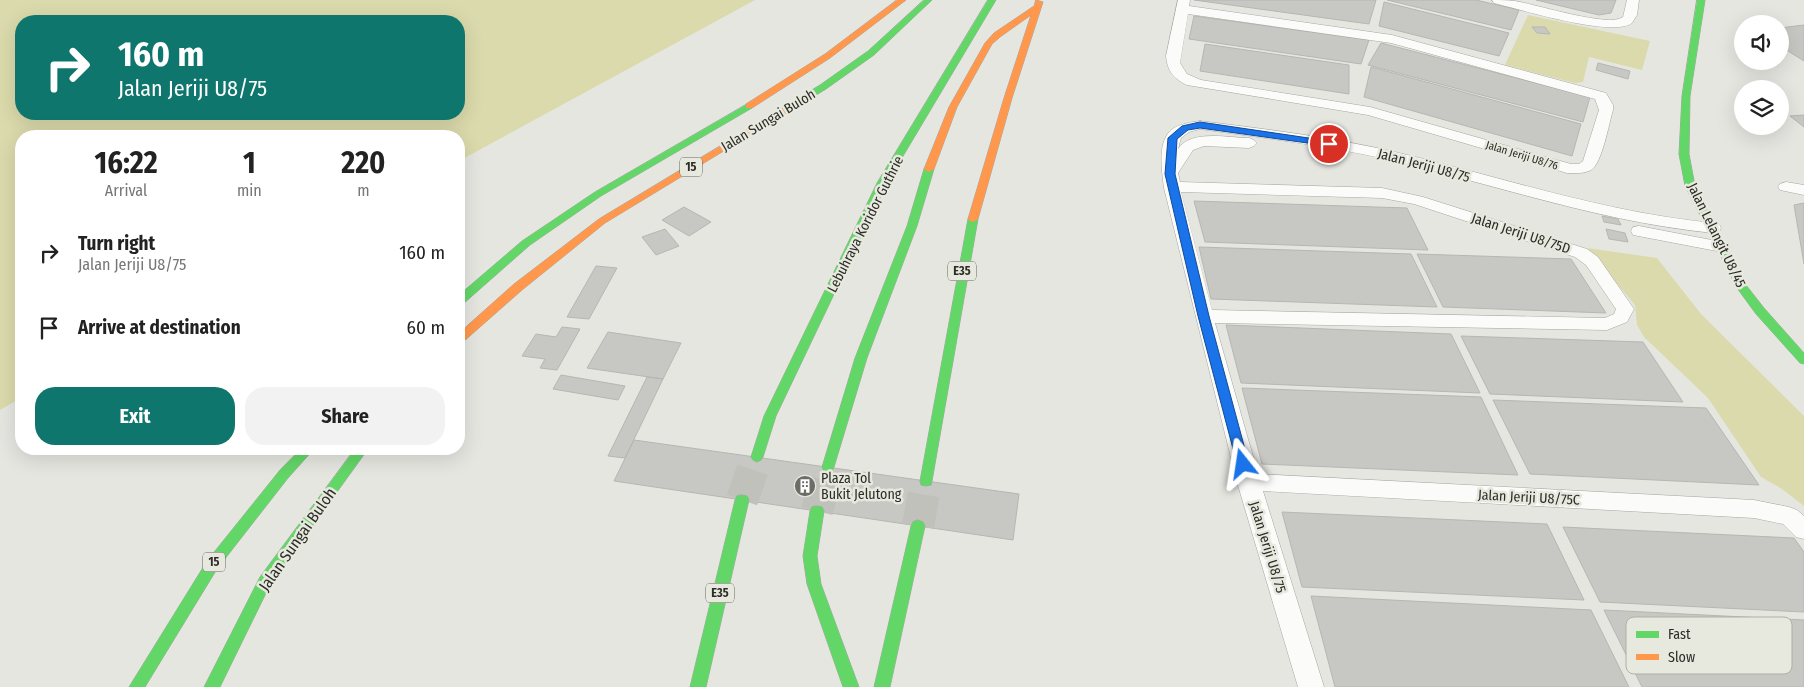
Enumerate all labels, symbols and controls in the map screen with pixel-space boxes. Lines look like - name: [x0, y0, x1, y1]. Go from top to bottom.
- map controls: [1734, 15, 1789, 135]
- button: sound: [1734, 15, 1789, 70]
- text: 160 m: [118, 33, 204, 75]
- icon: right: [35, 35, 100, 100]
- text: Jalan Jeriji U8/75: [118, 75, 267, 102]
- button: layers: [1734, 80, 1789, 135]
- street label: Jalan Sungai Buloh: [718, 86, 818, 155]
- pin: [1308, 123, 1350, 165]
- icon: arrive: [1315, 130, 1343, 158]
- street label: Jalan Jeriji U8/76: [1484, 138, 1560, 173]
- text: 16:22: [95, 145, 158, 181]
- text: 1: [243, 145, 256, 181]
- text: 220: [341, 145, 385, 181]
- street label: Jalan Jeriji U8/75: [1376, 145, 1472, 186]
- street label: Lebuhraya Koridor Guthrie: [824, 153, 907, 295]
- road number: 15: [680, 158, 702, 176]
- street label: Jalan Lelangit U8/45: [1684, 180, 1749, 290]
- text: Arrival: [105, 181, 147, 200]
- text: min: [237, 181, 262, 200]
- text: m: [357, 181, 370, 200]
- street label: Jalan Jeriji U8/75D: [1469, 209, 1572, 257]
- text: Turn right: [78, 232, 155, 255]
- icon: right: [35, 239, 63, 267]
- text: 160 m: [399, 241, 445, 264]
- text: Jalan Jeriji U8/75: [78, 255, 186, 274]
- road number: E35: [948, 262, 976, 280]
- icon: arrive: [35, 314, 63, 342]
- text: Arrive at destination: [78, 316, 241, 339]
- text: 60 m: [407, 316, 445, 339]
- button: Exit: [35, 387, 235, 445]
- button: Share: [245, 387, 445, 445]
- position arrow: [1216, 437, 1268, 489]
- place label: Plaza Tol Bukit Jelutong: [821, 470, 902, 503]
- building icon: Plaza Tol Bukit Jelutong: [793, 474, 817, 498]
- street label: Jalan Sungai Buloh: [255, 484, 340, 595]
- street label: Jalan Jeriji U8/75C: [1478, 486, 1580, 509]
- street label: Jalan Jeriji U8/75: [1246, 499, 1290, 595]
- road number: 15: [203, 552, 225, 572]
- road number: E35: [706, 584, 734, 602]
- legend: [1626, 617, 1792, 674]
- text: Fast: [1668, 626, 1691, 643]
- text: Slow: [1668, 649, 1695, 666]

